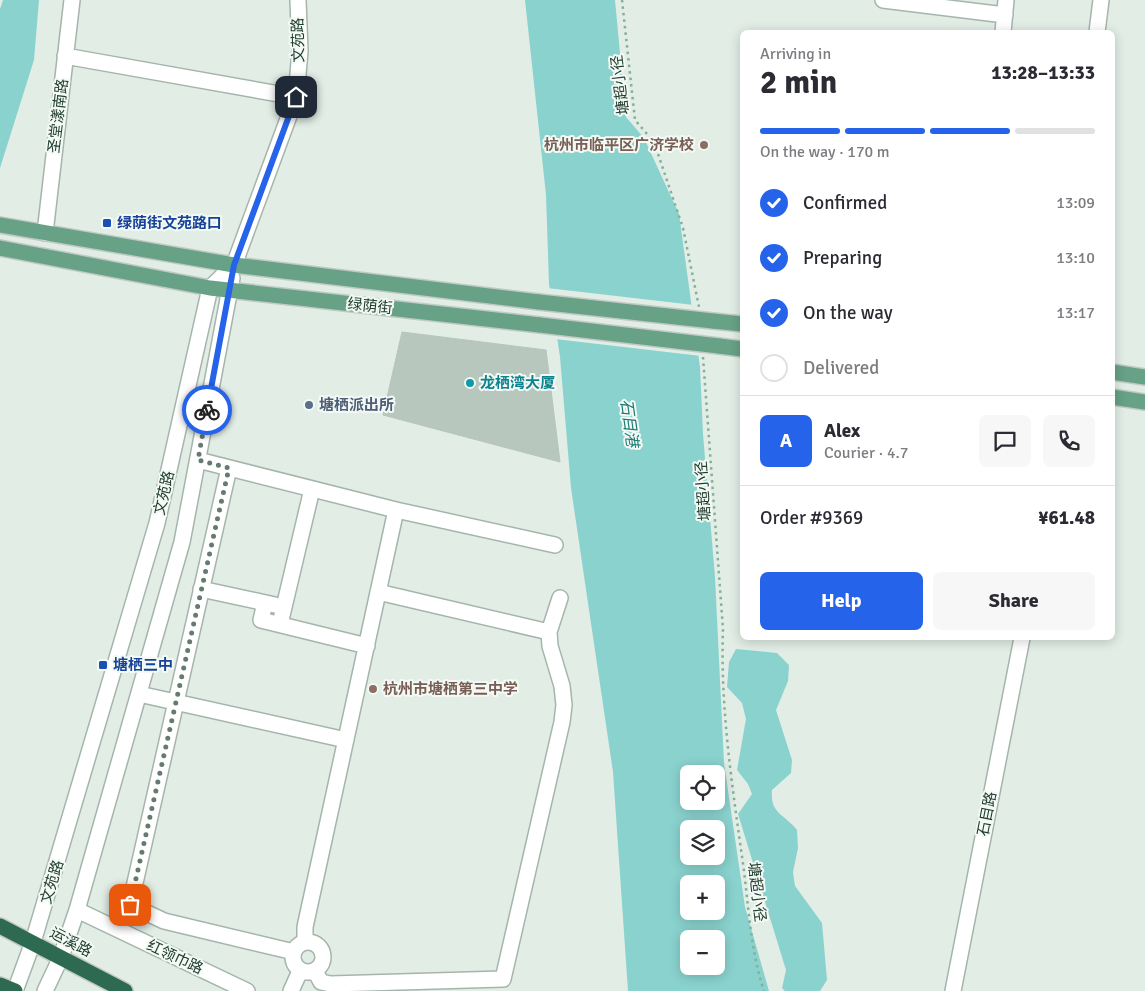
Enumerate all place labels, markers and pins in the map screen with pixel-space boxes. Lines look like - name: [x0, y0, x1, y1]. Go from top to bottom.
- pin: [275, 76, 317, 118]
- place label: 杭州市临平区广济学校: [544, 136, 694, 154]
- marker: 杭州市临平区广济学校: [698, 139, 710, 151]
- place label: 绿荫街文苑路口: [117, 214, 222, 232]
- marker: 绿荫街文苑路口: [101, 217, 113, 229]
- place label: 龙栖湾大厦: [480, 374, 555, 392]
- marker: 龙栖湾大厦: [464, 377, 476, 389]
- place label: 塘栖派出所: [319, 396, 394, 414]
- marker: 塘栖派出所: [303, 399, 315, 411]
- place label: 塘栖三中: [113, 656, 173, 674]
- marker: 塘栖三中: [97, 659, 109, 671]
- place label: 杭州市塘栖第三中学: [383, 680, 518, 698]
- marker: 杭州市塘栖第三中学: [367, 683, 379, 695]
- pin: [109, 884, 151, 926]

